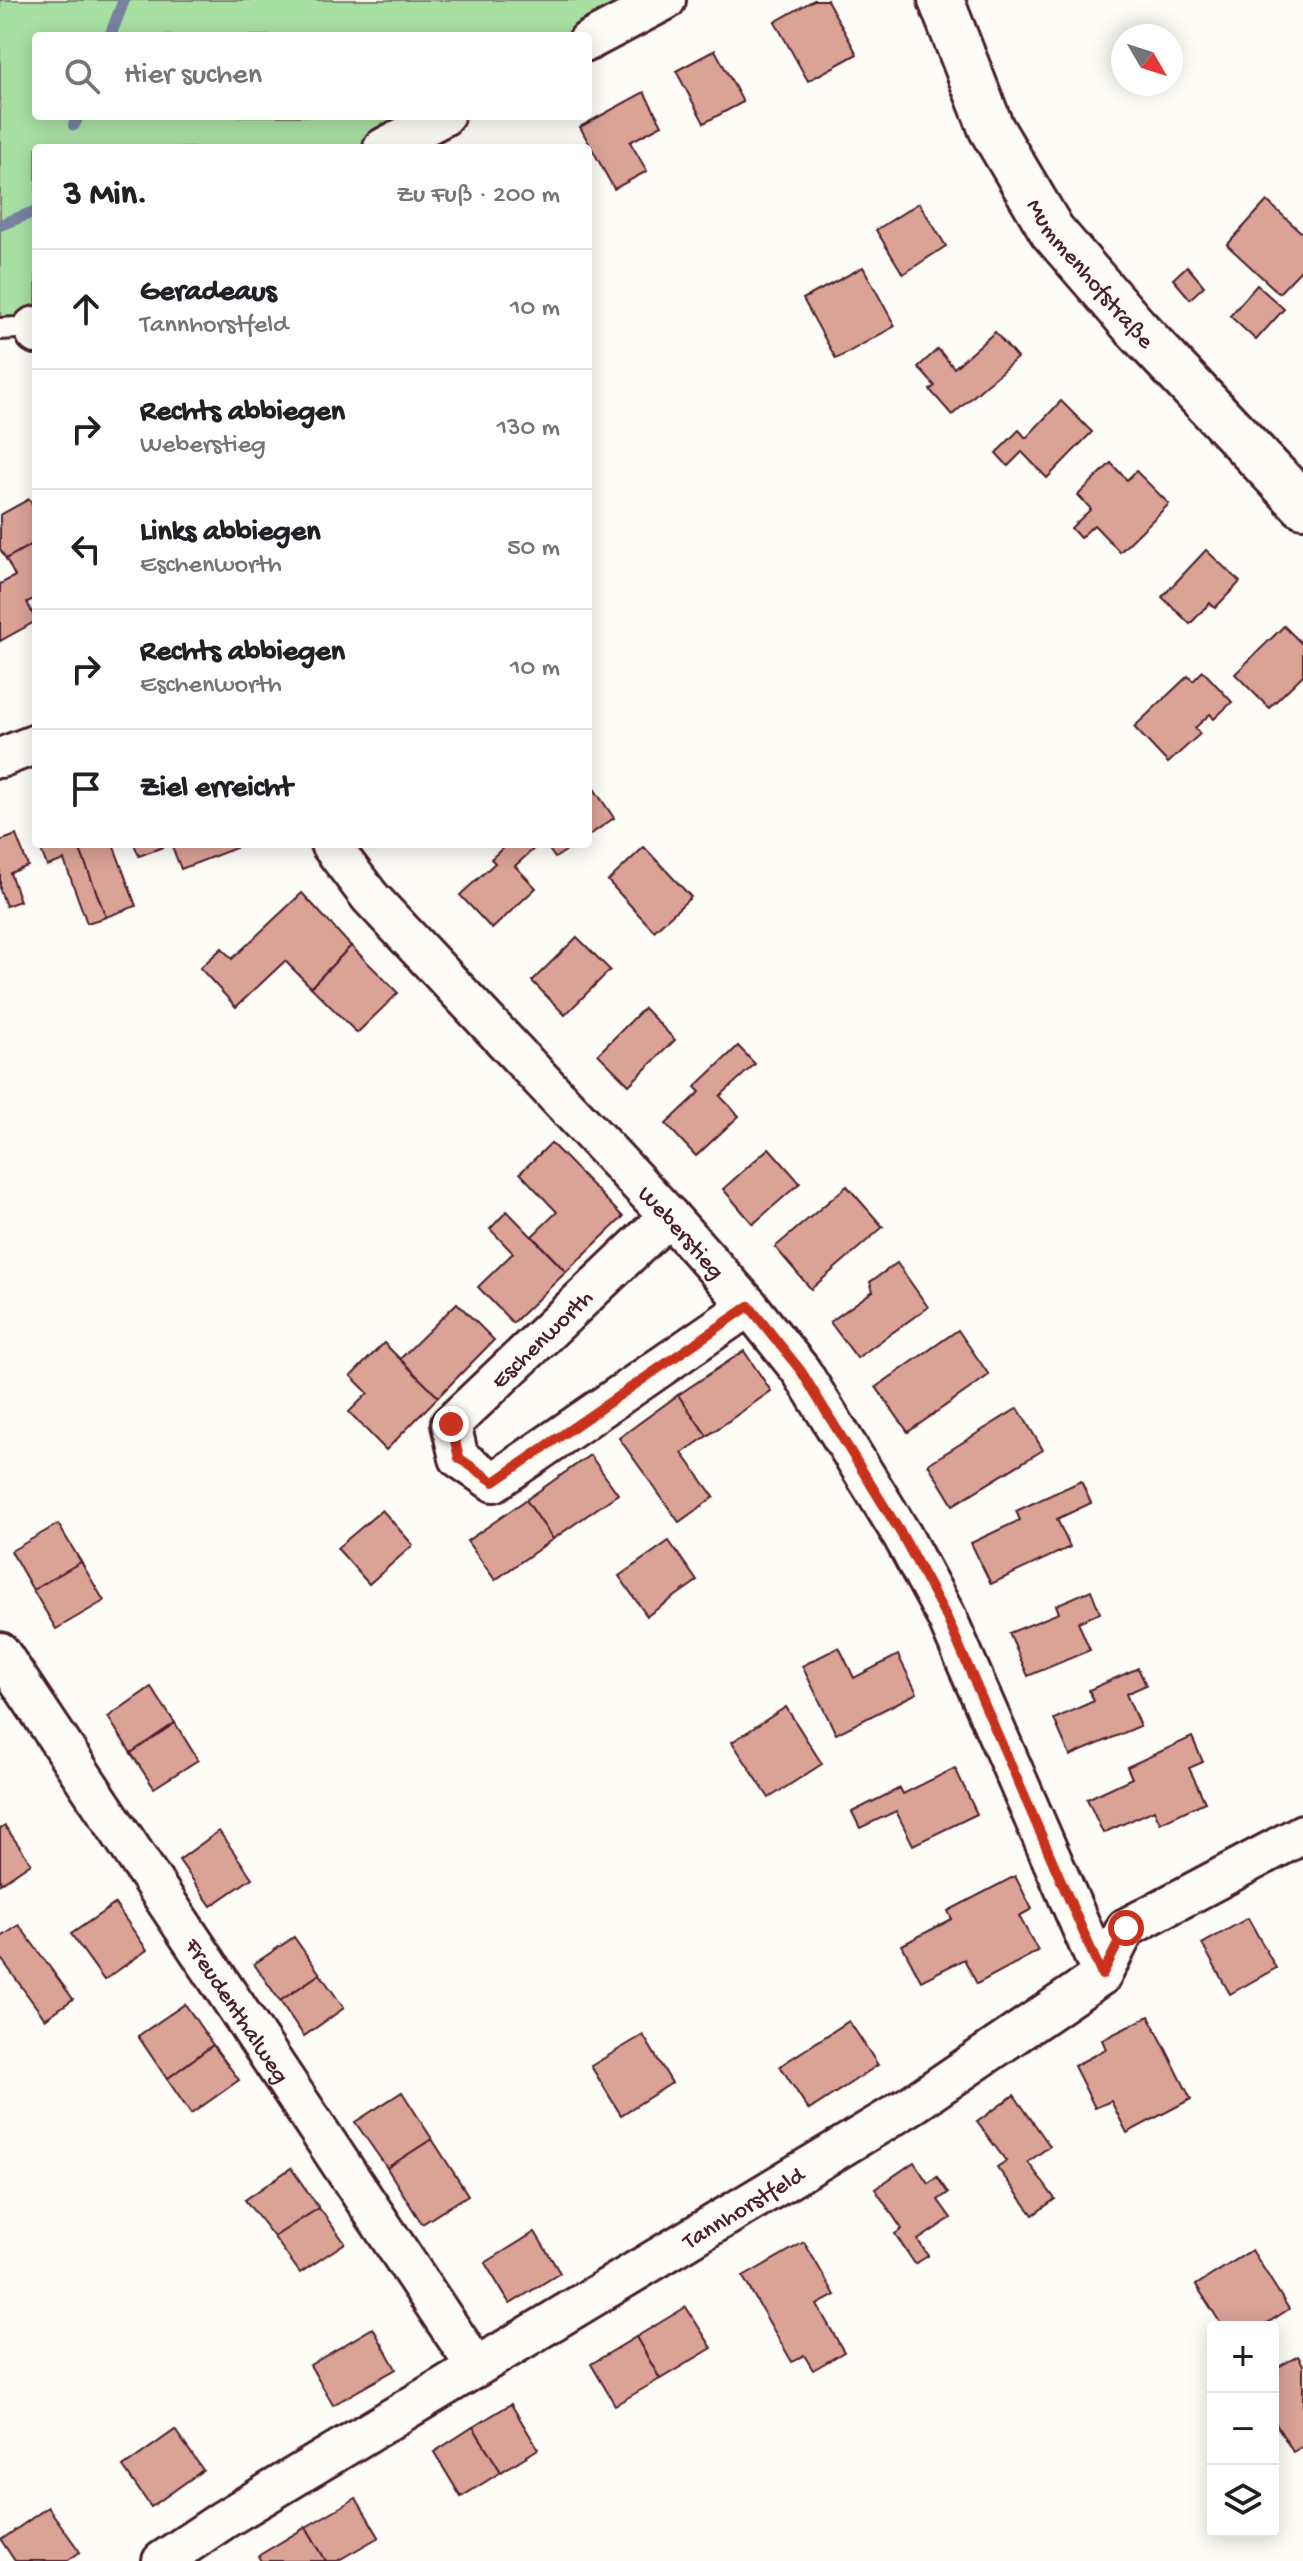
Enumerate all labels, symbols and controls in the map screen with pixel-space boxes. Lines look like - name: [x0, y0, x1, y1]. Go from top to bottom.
- north arrow: [1111, 24, 1183, 96]
- search box: [32, 32, 592, 120]
- icon: search: [60, 54, 104, 98]
- text: Hier suchen: [124, 59, 262, 94]
- text: 3 Min.: [64, 176, 148, 216]
- text: Zu Fuß · 200 m: [396, 181, 560, 212]
- street label: Mummenhofstraße: [1018, 194, 1159, 356]
- text: Geradeaus: [140, 276, 277, 311]
- icon: ahead: [64, 287, 108, 331]
- text: 10 m: [510, 294, 560, 325]
- text: Tannhorstfeld: [140, 311, 288, 342]
- text: Rechts abbiegen: [140, 396, 345, 431]
- icon: right: [64, 407, 108, 451]
- text: 130 m: [497, 414, 560, 445]
- text: Weberstieg: [140, 431, 266, 462]
- text: Links abbiegen: [140, 516, 320, 551]
- icon: left: [64, 527, 108, 571]
- text: 50 m: [507, 534, 560, 565]
- text: Eschenworth: [140, 551, 282, 582]
- text: Rechts abbiegen: [140, 636, 345, 671]
- icon: right: [64, 647, 108, 691]
- text: 10 m: [510, 654, 560, 685]
- text: Eschenworth: [140, 671, 282, 702]
- icon: arrive: [64, 767, 108, 811]
- text: Ziel erreicht: [140, 772, 292, 807]
- street label: Weberstieg: [630, 1181, 729, 1287]
- street label: Eschenworth: [486, 1285, 601, 1396]
- route end: [433, 1406, 469, 1442]
- route start: [1108, 1910, 1144, 1946]
- street label: Freudenthalweg: [176, 1933, 294, 2090]
- street label: Tannhorstfeld: [676, 2161, 812, 2259]
- map controls: [1207, 2321, 1279, 2537]
- button: +: [1207, 2321, 1279, 2393]
- button: −: [1207, 2393, 1279, 2465]
- button: layers: [1207, 2465, 1279, 2537]

